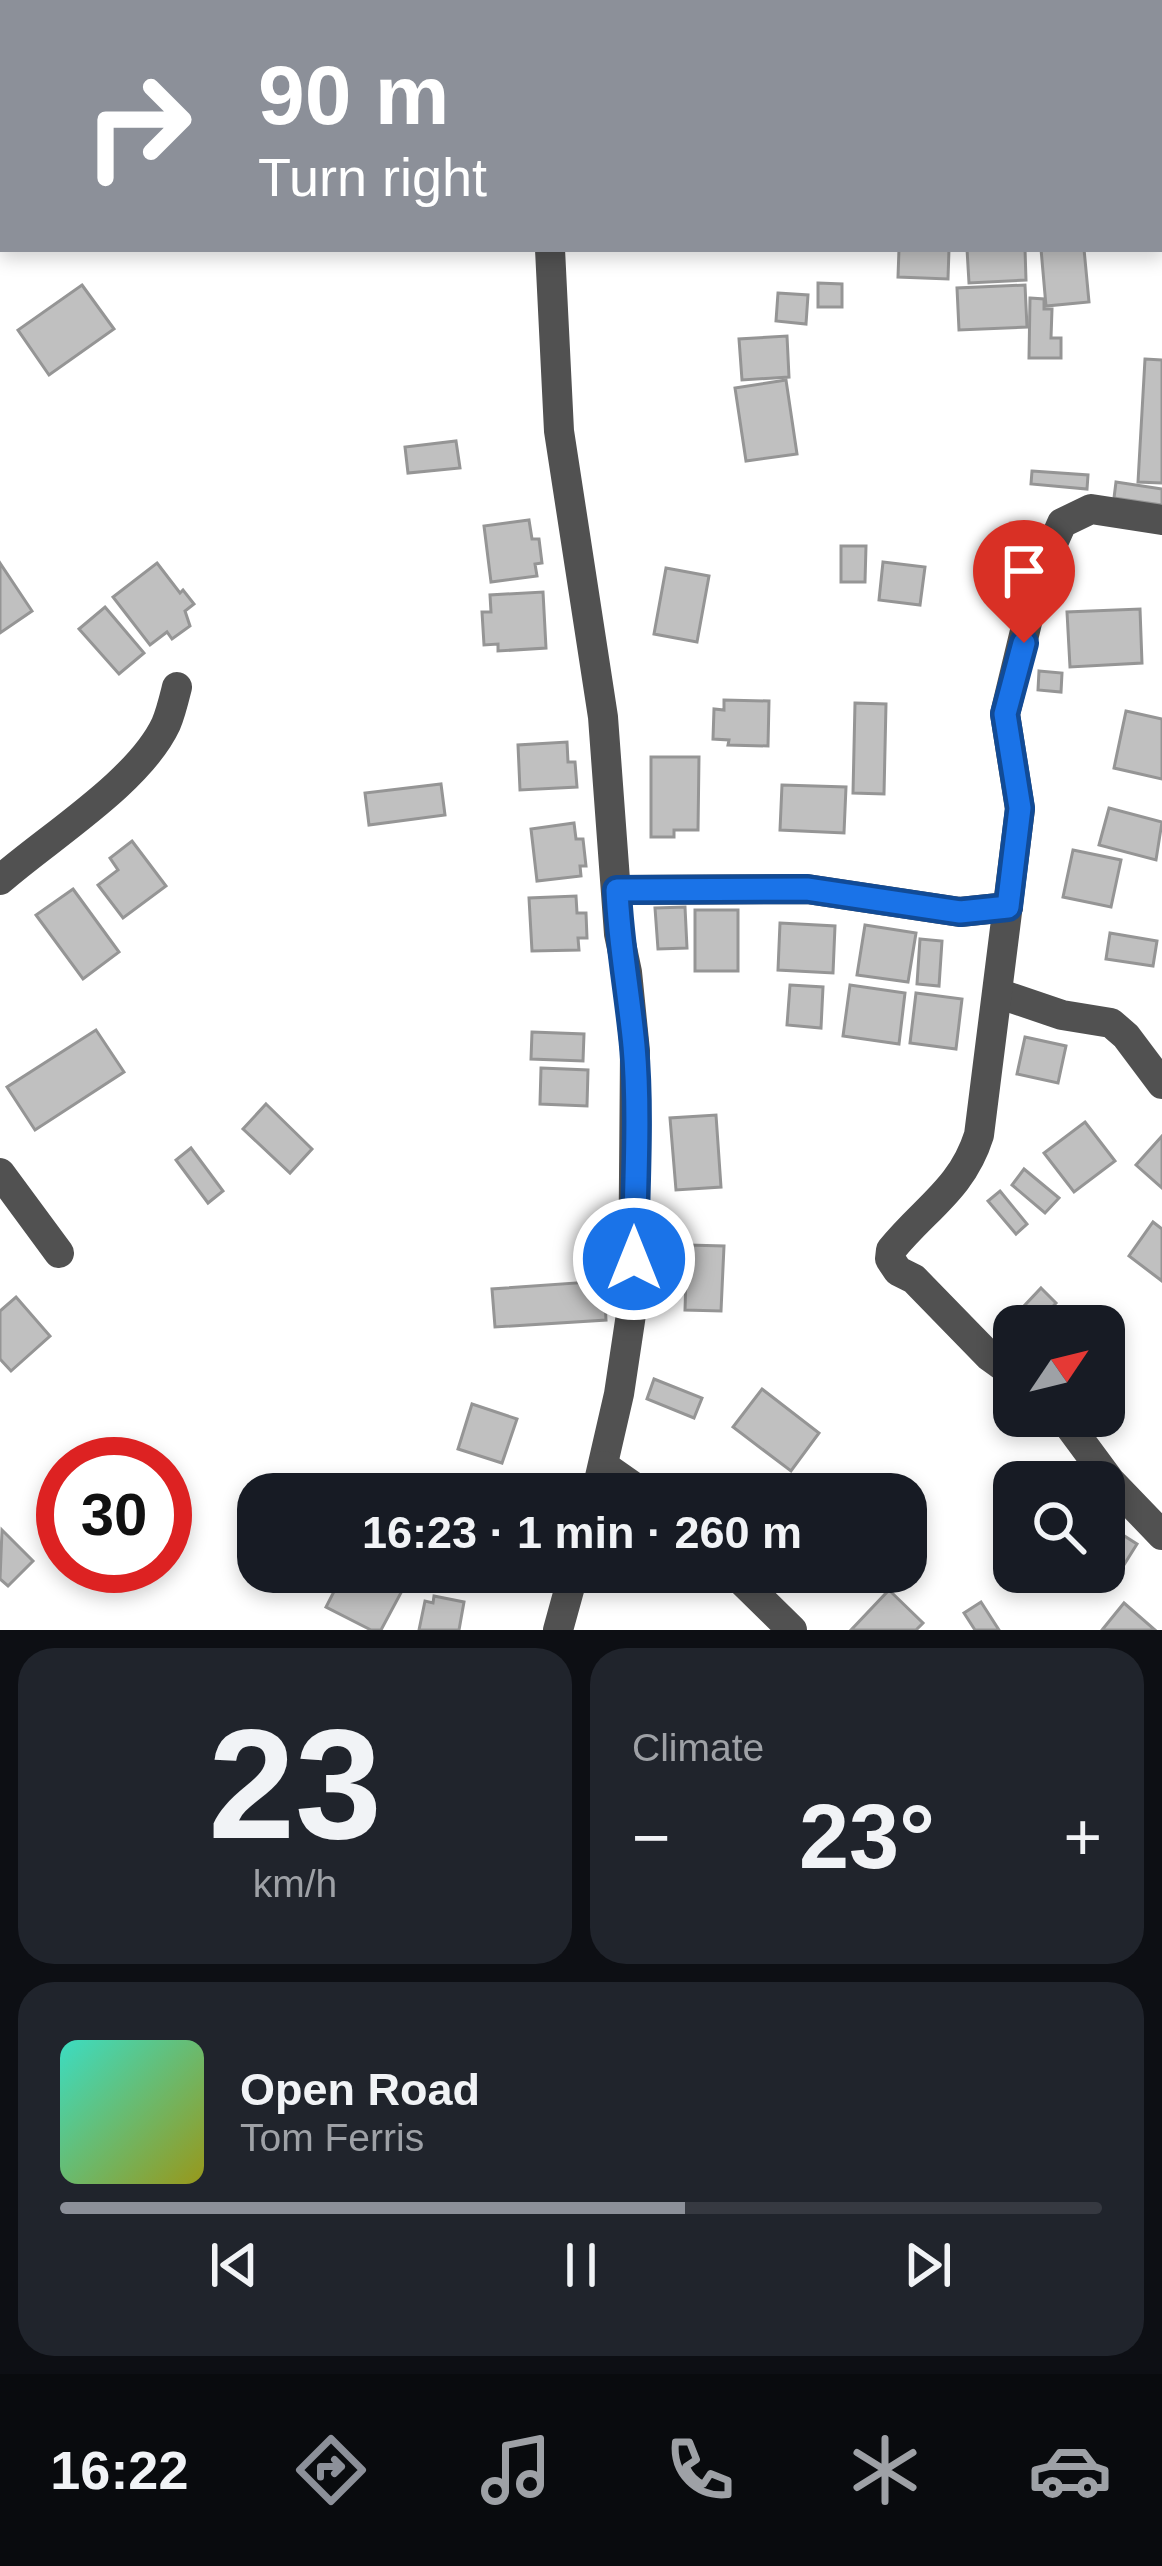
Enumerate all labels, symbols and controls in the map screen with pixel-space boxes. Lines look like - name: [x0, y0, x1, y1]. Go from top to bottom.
- icon: right: [60, 48, 216, 204]
- text: 90 m: [258, 48, 449, 142]
- text: Turn right: [258, 147, 487, 207]
- pin: [973, 520, 1075, 643]
- icon: arrive: [991, 538, 1057, 604]
- position arrow: [571, 1196, 697, 1322]
- north arrow: [993, 1305, 1125, 1437]
- map controls: [993, 1305, 1125, 1593]
- speed limit sign: 30: [36, 1437, 192, 1593]
- button: search: [993, 1461, 1125, 1593]
- text: 16:23 · 1 min · 260 m: [362, 1507, 802, 1558]
- text: 23: [208, 1697, 382, 1871]
- text: Climate: [632, 1726, 764, 1769]
- text: 23°: [799, 1787, 935, 1887]
- text: −: [632, 1800, 671, 1874]
- text: +: [1063, 1800, 1102, 1874]
- text: km/h: [253, 1862, 337, 1905]
- text: Open Road: [240, 2064, 480, 2115]
- text: Tom Ferris: [240, 2116, 424, 2159]
- icon: previous: [201, 2232, 267, 2298]
- icon: pause: [548, 2232, 614, 2298]
- icon: next: [895, 2232, 961, 2298]
- icon: directions: [289, 2428, 373, 2512]
- icon: music: [474, 2428, 558, 2512]
- icon: phone: [658, 2428, 742, 2512]
- icon: climate: [843, 2428, 927, 2512]
- icon: car: [1028, 2428, 1112, 2512]
- text: 16:22: [50, 2440, 188, 2500]

